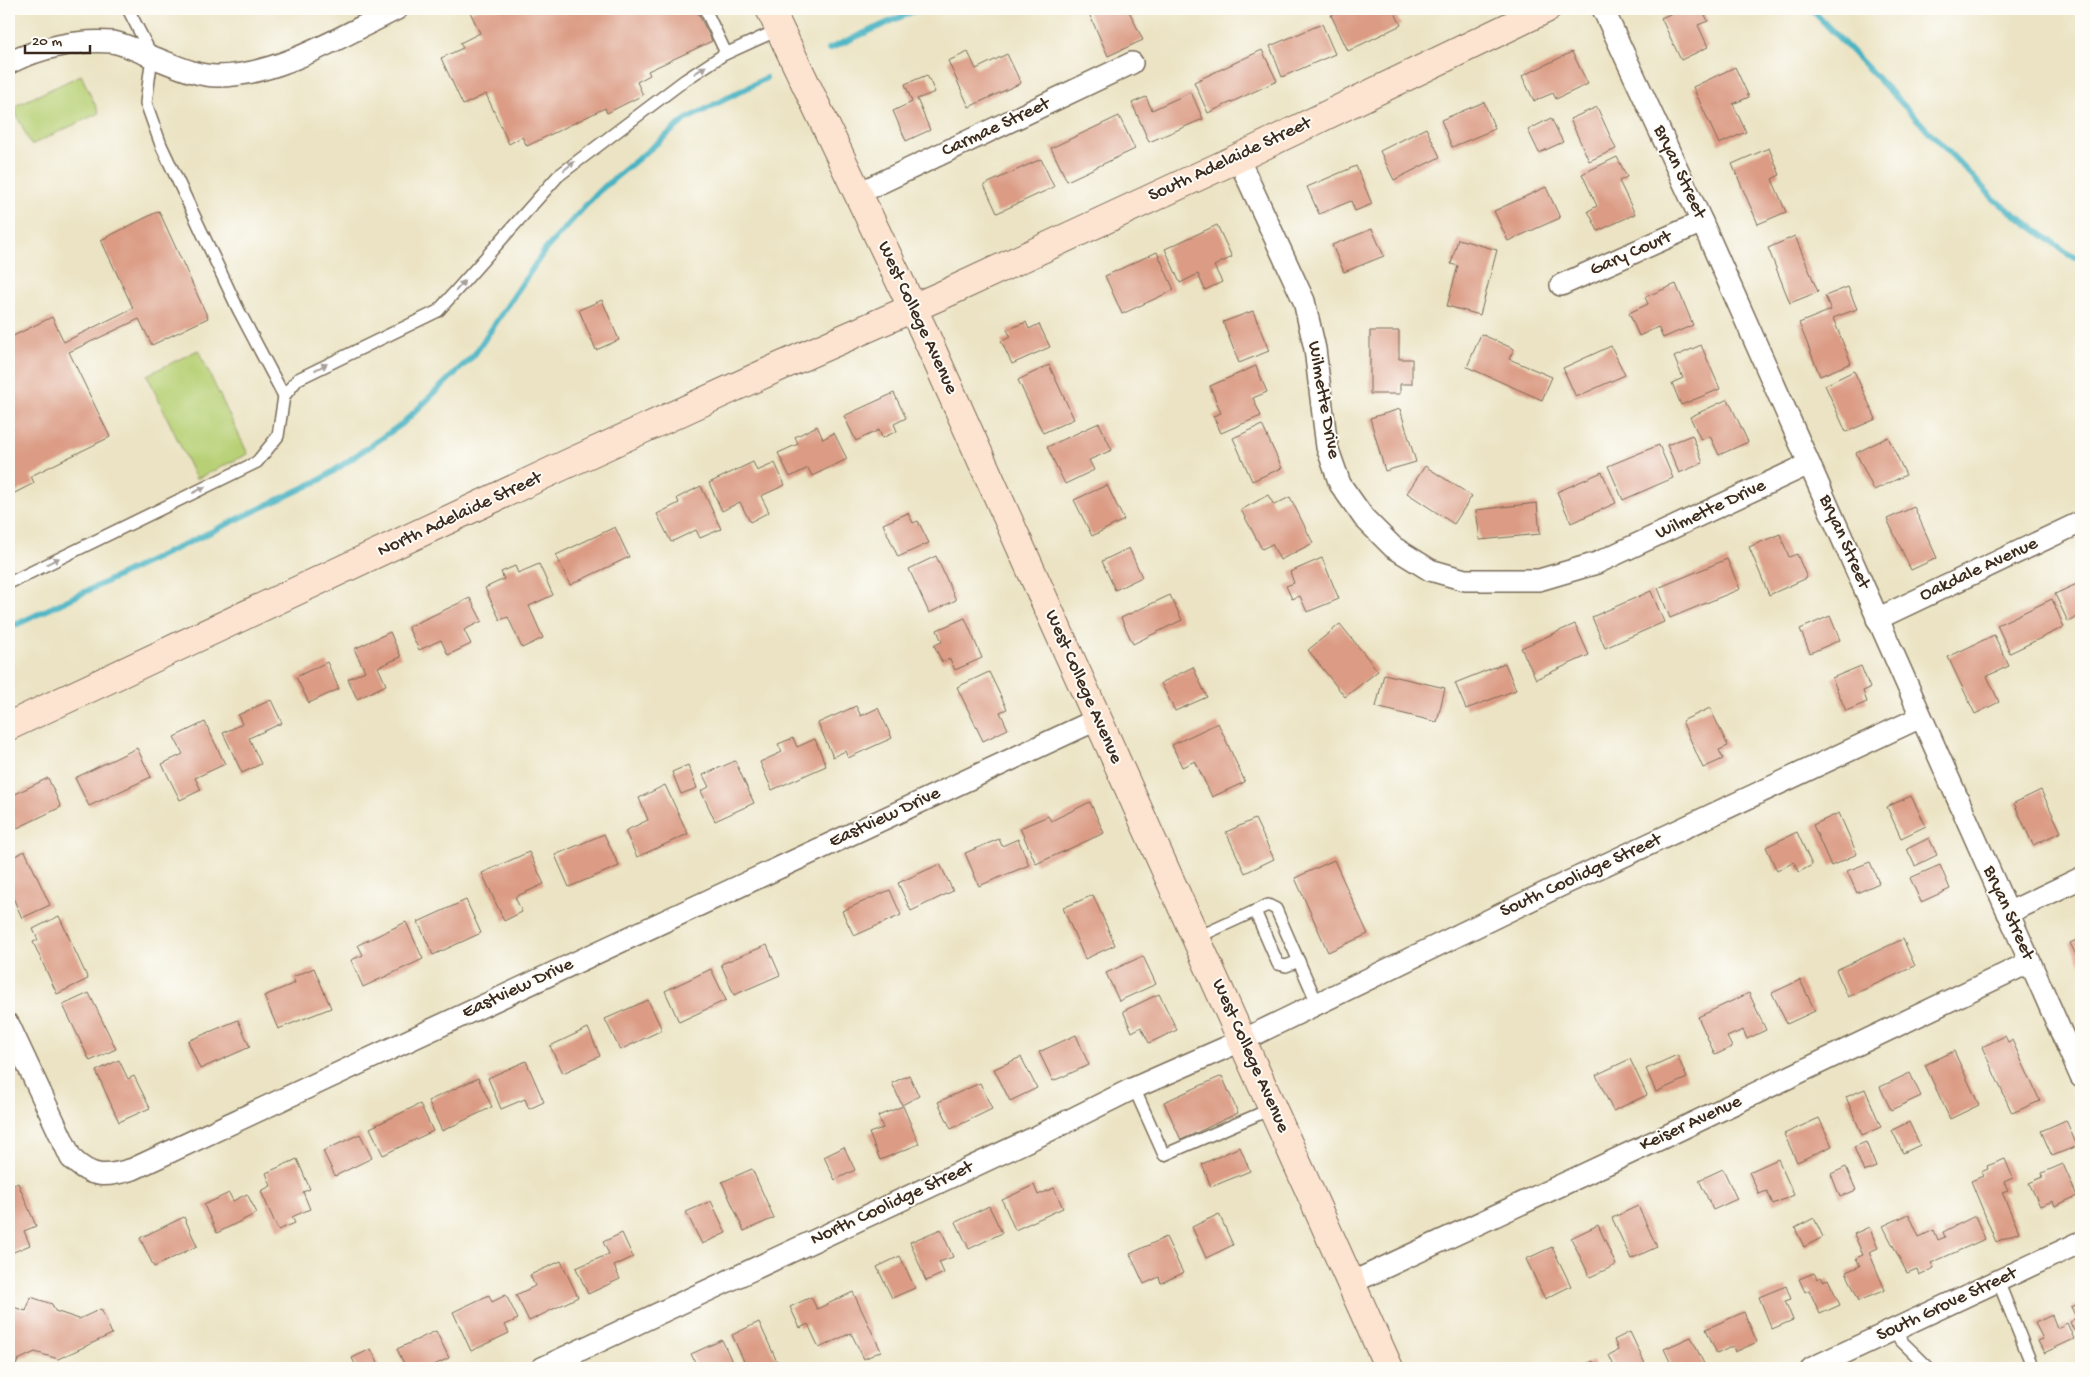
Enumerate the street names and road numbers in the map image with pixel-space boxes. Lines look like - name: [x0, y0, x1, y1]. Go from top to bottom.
- street label: Carmae Street: [938, 92, 1056, 163]
- street label: South Adelaide Street: [1145, 111, 1317, 208]
- street label: Bryan Street: [1647, 121, 1712, 224]
- street label: Gary Court: [1587, 225, 1677, 282]
- street label: West College Avenue: [872, 238, 963, 398]
- street label: Wilmette Drive: [1301, 339, 1345, 461]
- street label: North Adelaide Street: [374, 466, 548, 563]
- street label: Wilmette Drive: [1652, 474, 1770, 546]
- street label: Bryan Street: [1813, 490, 1876, 595]
- street label: Oakdale Avenue: [1916, 532, 2042, 607]
- street label: West College Avenue: [1039, 607, 1127, 768]
- street label: Eastview Drive: [826, 782, 944, 854]
- street label: South Coolidge Street: [1497, 828, 1667, 923]
- street label: Bryan Street: [1977, 861, 2040, 966]
- street label: Eastview Drive: [459, 953, 577, 1025]
- street label: West College Avenue: [1206, 976, 1294, 1137]
- street label: Keiser Avenue: [1636, 1090, 1746, 1158]
- street label: North Coolidge Street: [807, 1155, 979, 1252]
- street label: South Grove Street: [1873, 1262, 2023, 1348]

